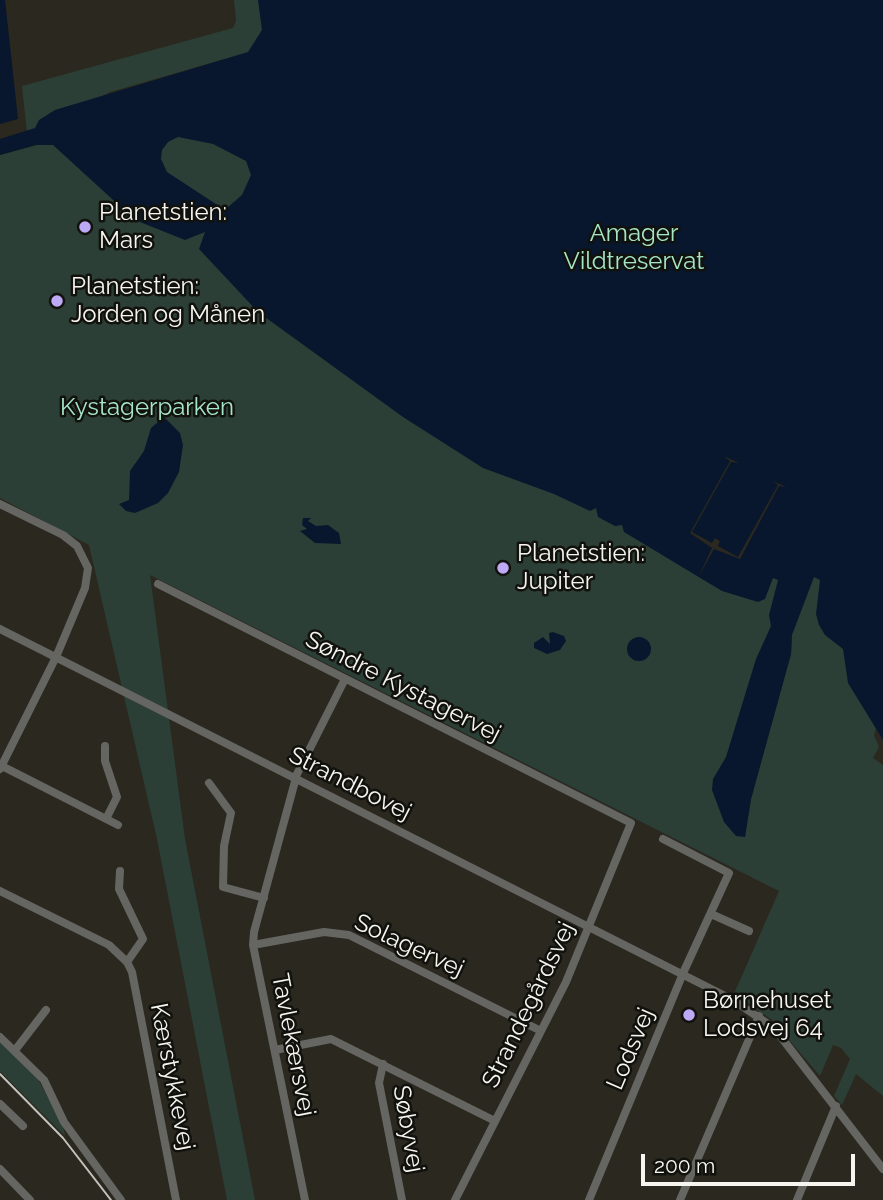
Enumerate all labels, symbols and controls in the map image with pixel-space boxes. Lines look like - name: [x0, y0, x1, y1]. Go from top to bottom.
- place label: Planetstien: Mars: [99, 199, 227, 255]
- marker: Planetstien: Mars: [77, 219, 93, 235]
- park label: Amager Vildtreservat: [564, 220, 704, 276]
- place label: Planetstien: Jorden og Månen: [71, 273, 265, 329]
- marker: Planetstien: Jorden og Månen: [49, 293, 65, 309]
- park label: Kystagerparken: [60, 394, 234, 422]
- place label: Planetstien: Jupiter: [517, 540, 645, 596]
- marker: Planetstien: Jupiter: [495, 560, 511, 576]
- street label: Søndre Kystagervej: [301, 625, 505, 749]
- street label: Strandbovej: [284, 741, 416, 827]
- street label: Solagervej: [350, 908, 468, 984]
- street label: Strandegårdsvej: [476, 917, 582, 1093]
- street label: Tavlekærsvej: [265, 971, 321, 1119]
- place label: Børnehuset Lodsvej 64: [703, 987, 832, 1043]
- street label: Kærstykkevej: [144, 1001, 200, 1153]
- street label: Lodsvej: [601, 1004, 661, 1094]
- marker: Børnehuset Lodsvej 64: [681, 1007, 697, 1023]
- street label: Søbyvej: [386, 1083, 430, 1175]
- scale bar: [645, 1140, 858, 1184]
- text: 200 m: [654, 1153, 715, 1178]

